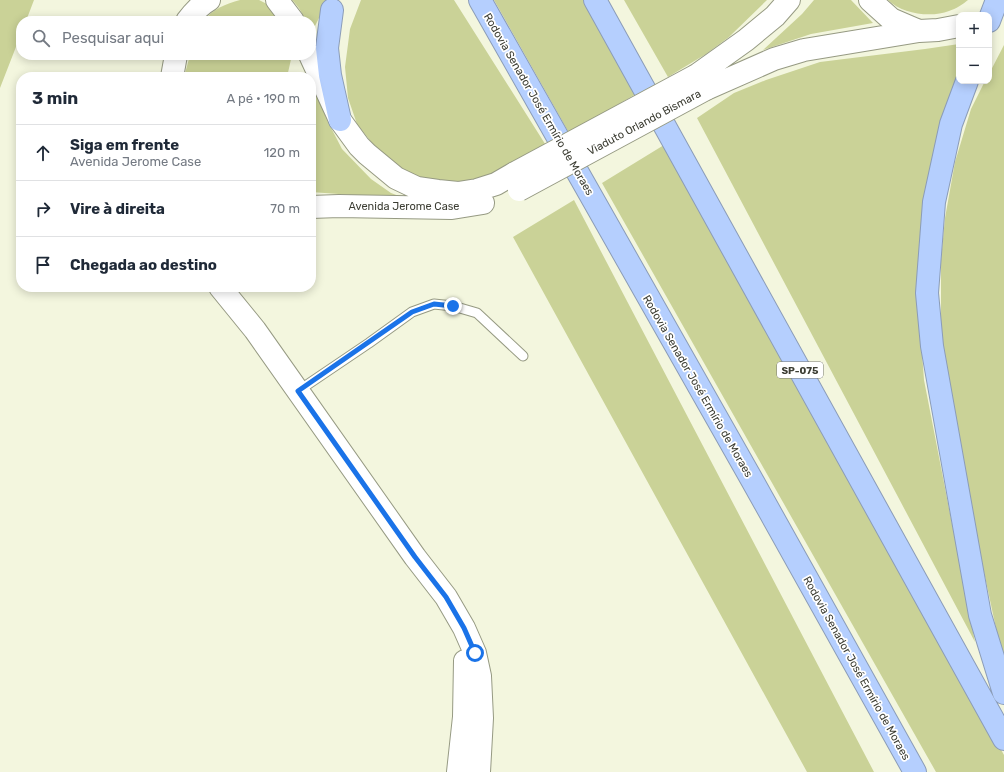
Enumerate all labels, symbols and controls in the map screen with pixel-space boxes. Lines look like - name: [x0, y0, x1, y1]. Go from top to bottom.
- street label: Rodovia Senador José Ermírio de Moraes: [481, 11, 596, 198]
- map controls: [956, 12, 992, 84]
- button: +: [956, 12, 992, 48]
- search box: [16, 16, 316, 60]
- icon: search: [30, 27, 52, 49]
- text: Pesquisar aqui: [62, 29, 164, 47]
- button: −: [956, 48, 992, 84]
- street label: Viaduto Orlando Bismara: [585, 87, 703, 158]
- text: 3 min: [32, 88, 78, 108]
- text: A pé · 190 m: [226, 91, 300, 106]
- text: Siga em frente: [70, 136, 179, 154]
- icon: ahead: [32, 142, 54, 164]
- text: 120 m: [264, 145, 300, 160]
- text: Avenida Jerome Case: [70, 154, 201, 169]
- icon: right: [32, 198, 54, 220]
- text: Vire à direita: [70, 200, 165, 218]
- street label: Avenida Jerome Case: [348, 200, 460, 213]
- text: 70 m: [270, 201, 300, 216]
- icon: arrive: [32, 254, 54, 276]
- text: Chegada ao destino: [70, 256, 217, 274]
- street label: Rodovia Senador José Ermírio de Moraes: [640, 293, 755, 480]
- route end: [444, 297, 462, 315]
- road number: SP-075: [777, 362, 823, 378]
- street label: Rodovia Senador José Ermírio de Moraes: [800, 574, 913, 763]
- route start: [466, 644, 484, 662]

